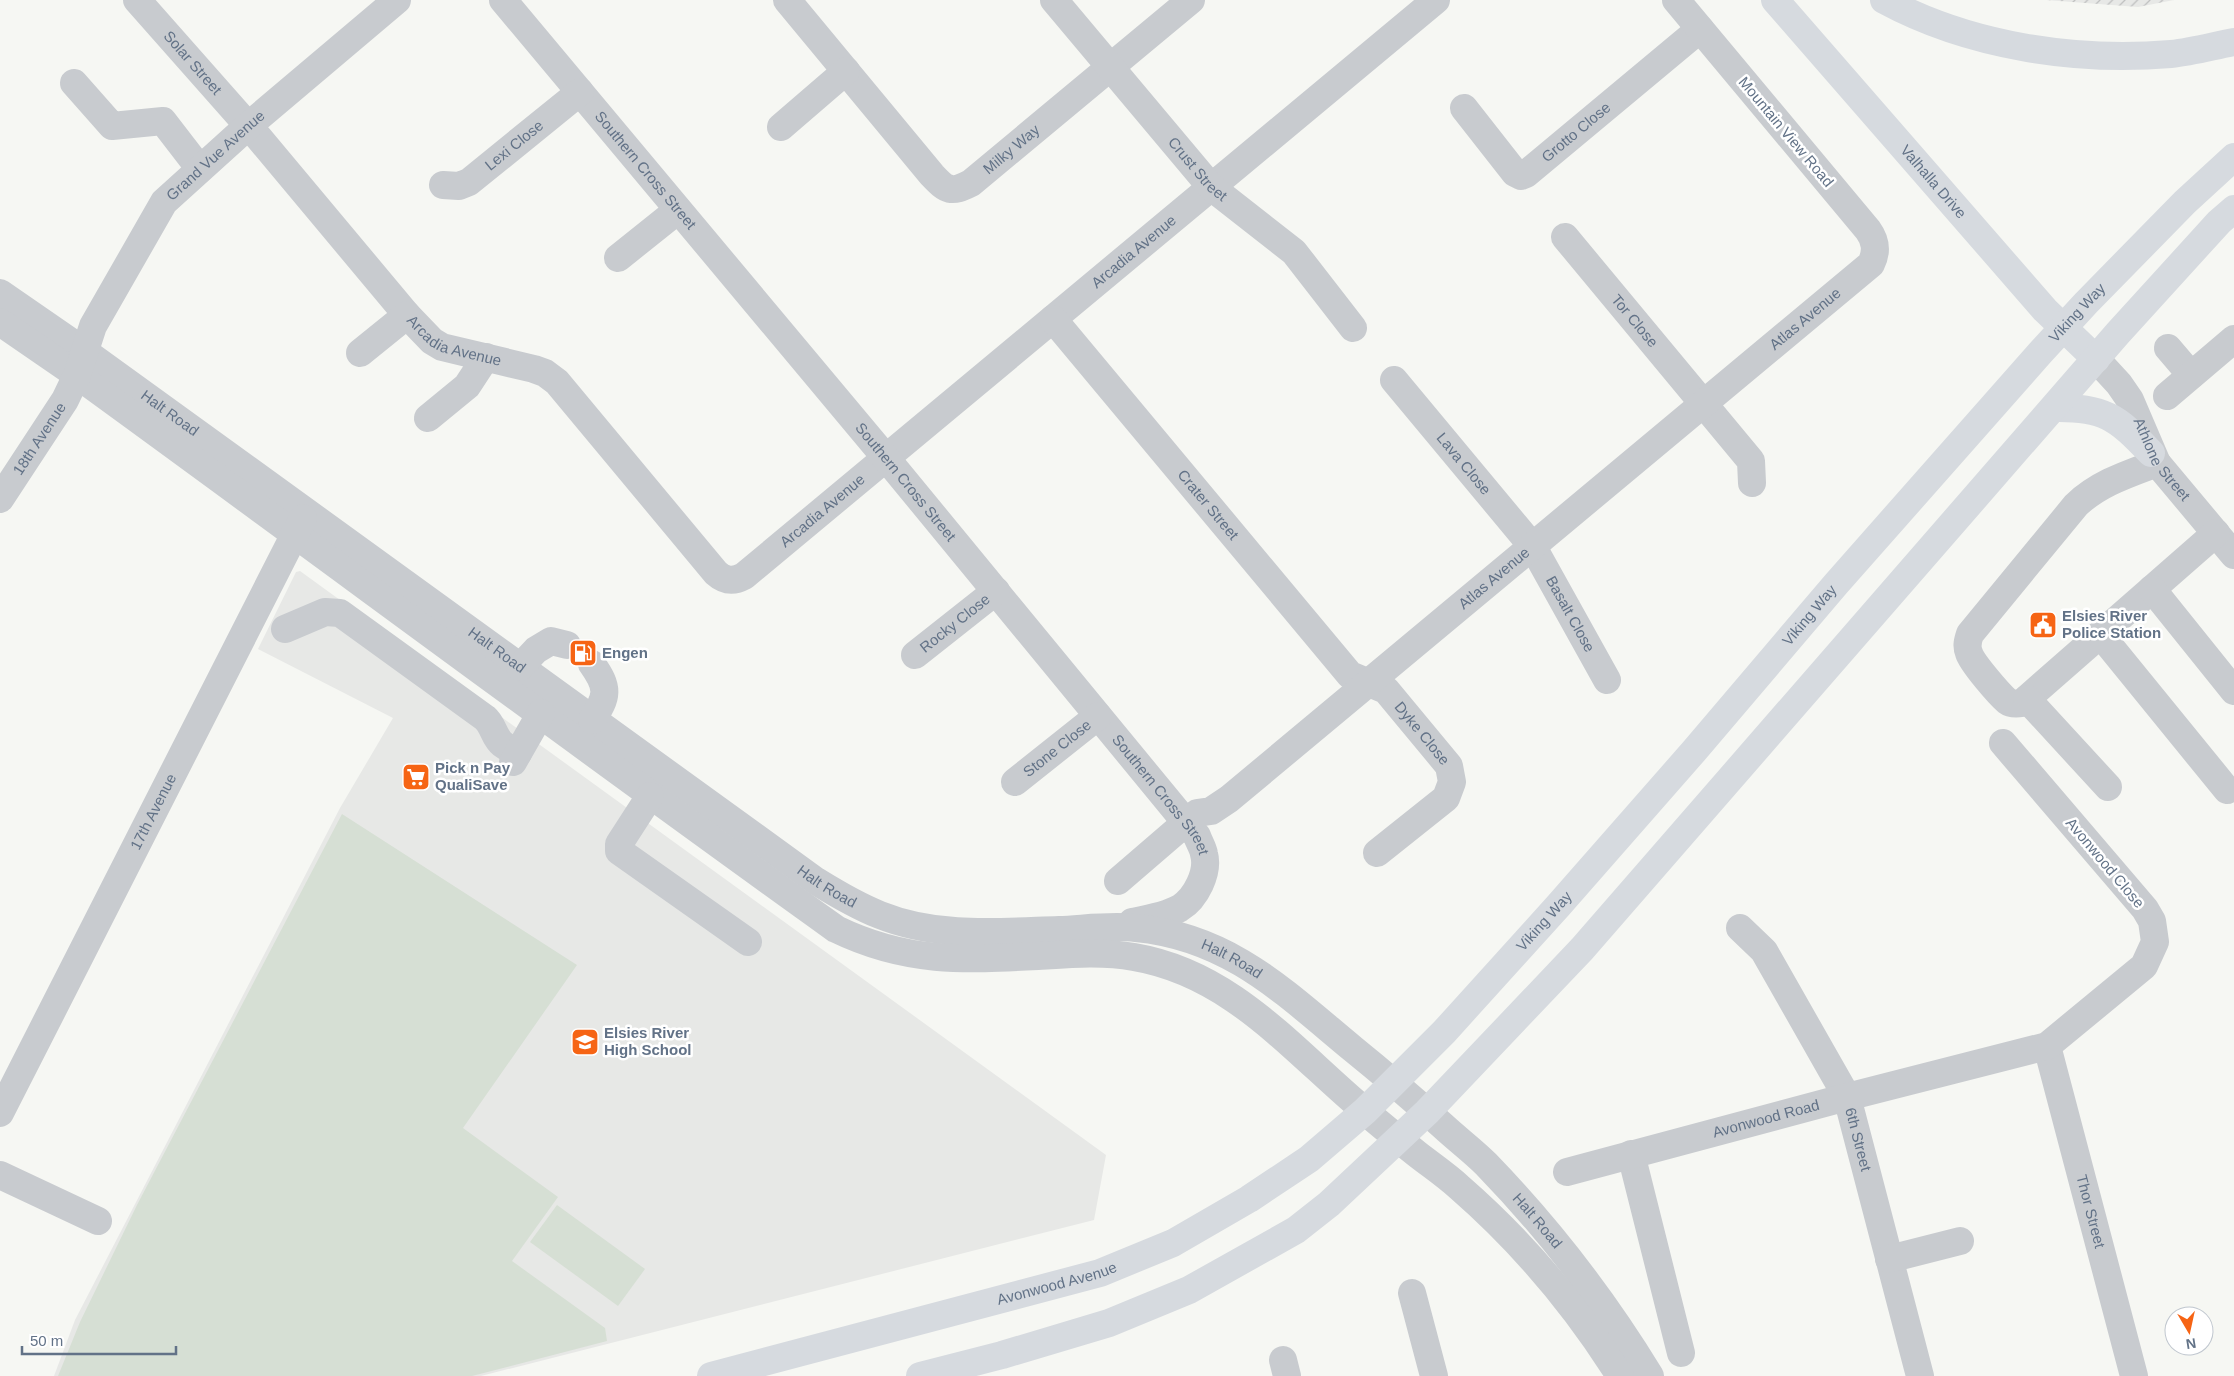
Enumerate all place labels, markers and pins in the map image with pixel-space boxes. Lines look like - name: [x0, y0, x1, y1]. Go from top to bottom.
- place label: Elsies River Police Station: [2062, 607, 2161, 641]
- public building icon: Elsies River Police Station: [2028, 610, 2058, 640]
- fuel station icon: Engen: [568, 638, 598, 668]
- place label: Engen: [602, 644, 648, 661]
- place label: Pick n Pay QualiSave: [435, 759, 511, 793]
- supermarket icon: Pick n Pay QualiSave: [401, 762, 431, 792]
- place label: Elsies River High School: [604, 1024, 692, 1058]
- school or university icon: Elsies River High School: [570, 1027, 600, 1057]

